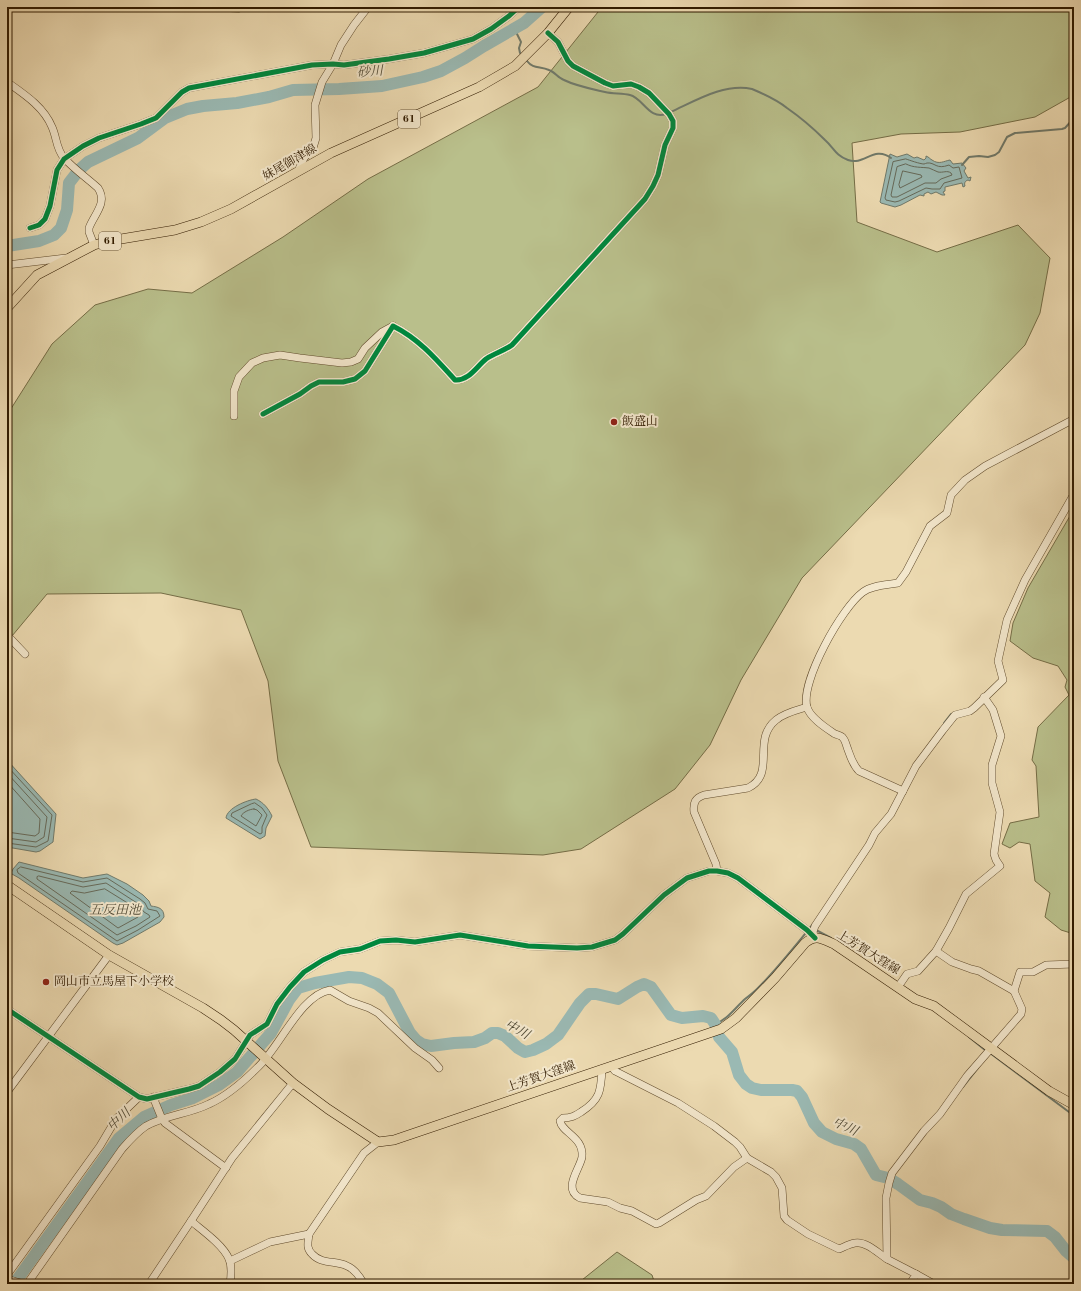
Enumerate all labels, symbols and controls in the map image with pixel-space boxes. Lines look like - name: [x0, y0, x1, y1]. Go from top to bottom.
- water label: 砂川: [357, 63, 385, 79]
- road number: 61: [398, 110, 420, 128]
- street label: 妹尾御津線: [260, 141, 319, 183]
- road number: 61: [99, 232, 121, 250]
- place label: 飯盛山: [622, 414, 658, 428]
- marker: 飯盛山: [609, 417, 619, 427]
- water label: 五反田池: [89, 903, 143, 917]
- street label: 上芳賀大窪線: [834, 927, 903, 977]
- place label: 岡山市立馬屋下小学校: [54, 974, 174, 988]
- marker: 岡山市立馬屋下小学校: [41, 977, 51, 987]
- water label: 中川: [502, 1017, 534, 1043]
- street label: 上芳賀大窪線: [504, 1058, 577, 1094]
- water label: 中川: [104, 1104, 134, 1134]
- water label: 中川: [830, 1115, 862, 1139]

